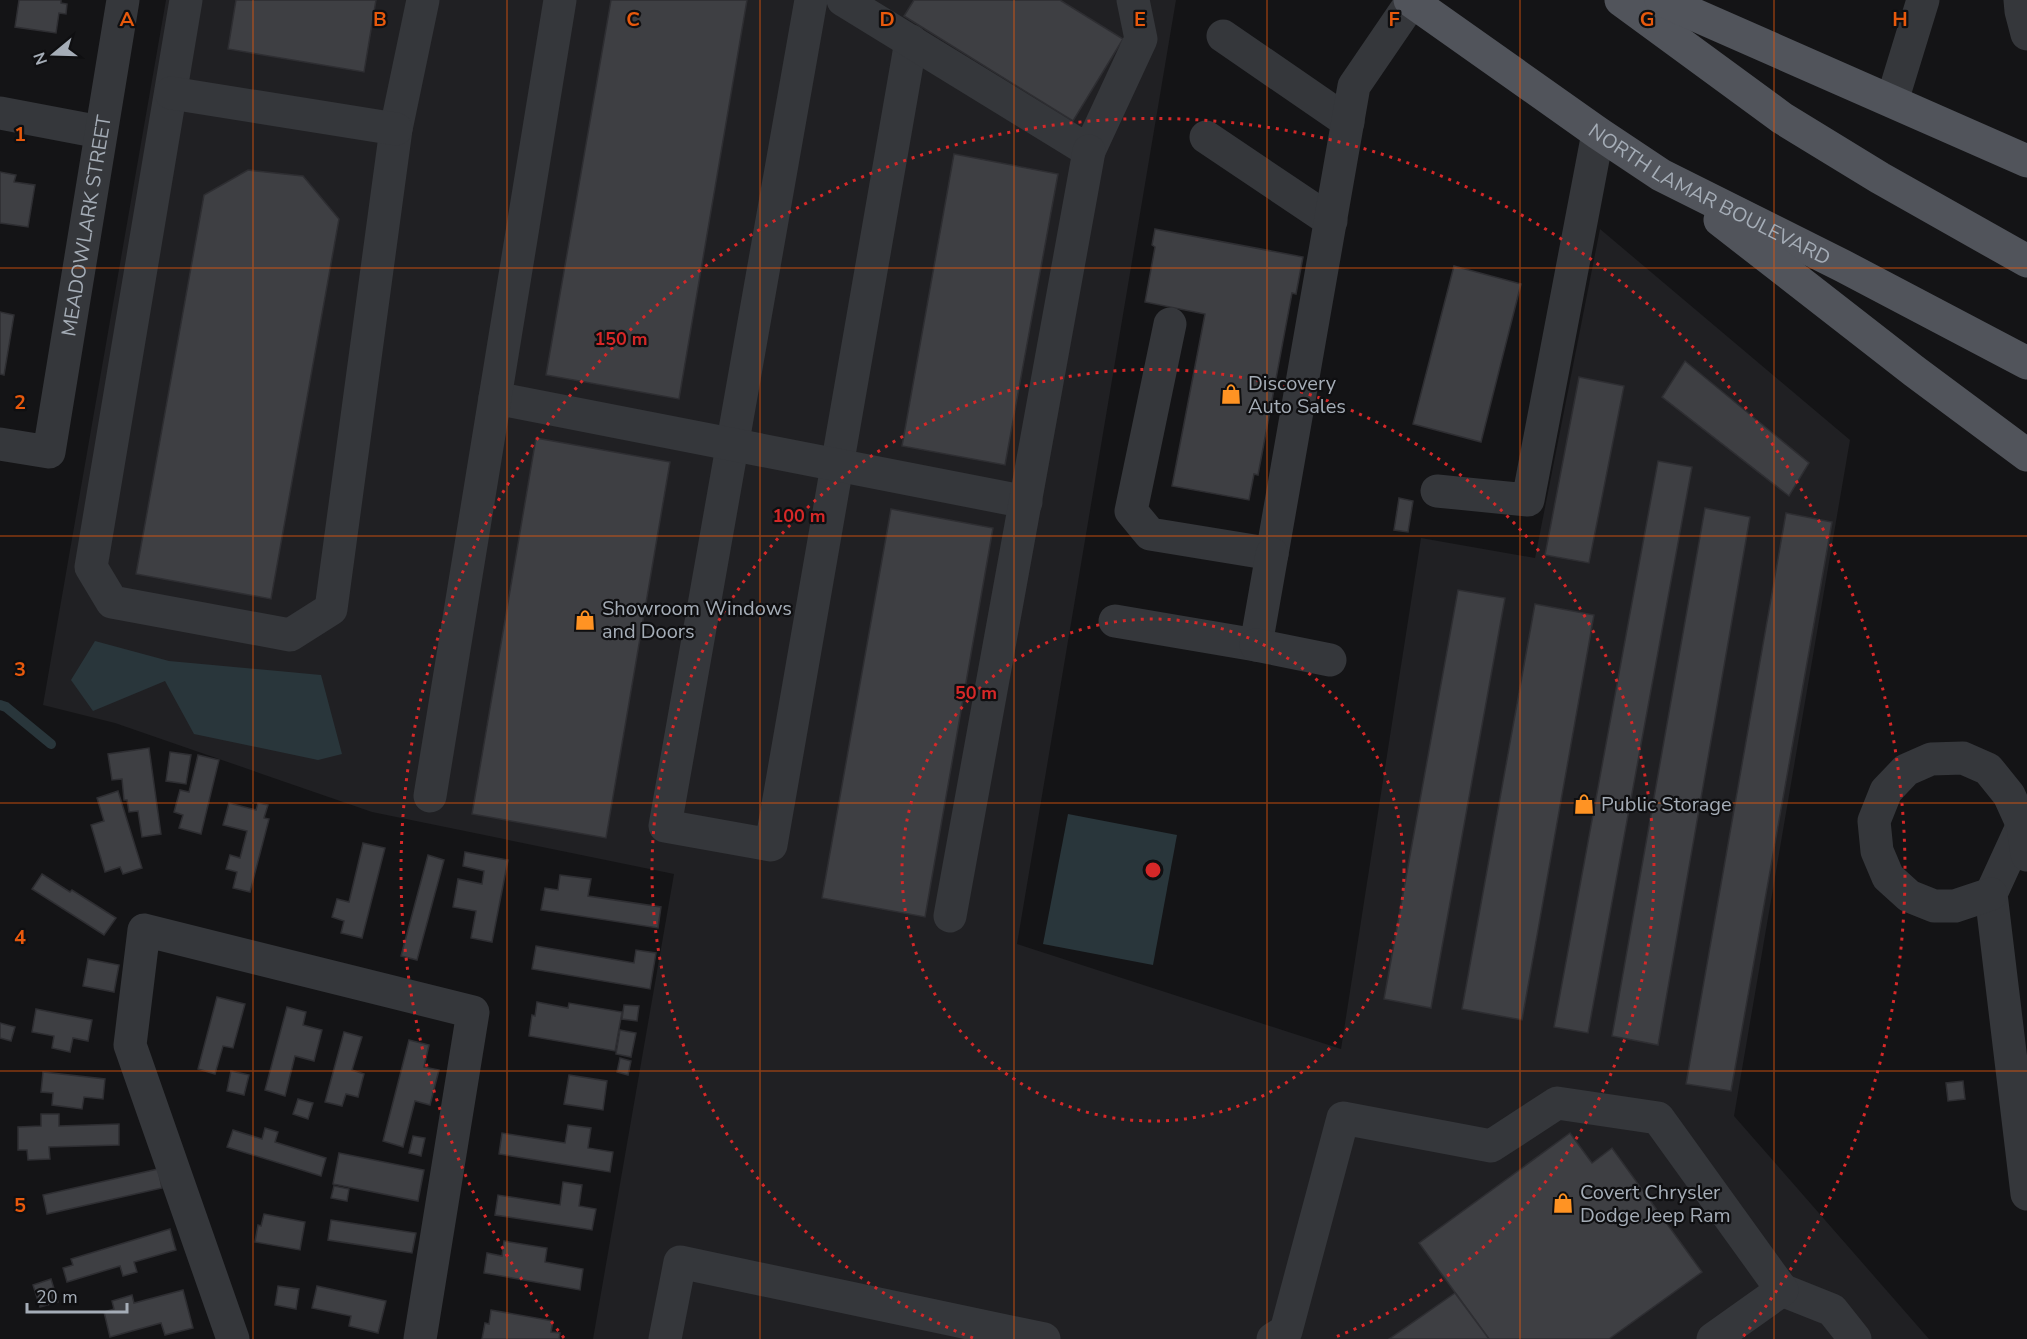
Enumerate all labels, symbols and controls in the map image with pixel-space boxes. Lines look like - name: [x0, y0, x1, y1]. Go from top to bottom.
- text: A: [120, 6, 135, 33]
- text: B: [373, 6, 387, 33]
- text: C: [626, 6, 640, 33]
- text: D: [879, 6, 895, 33]
- text: E: [1134, 6, 1146, 33]
- text: F: [1388, 6, 1400, 33]
- text: G: [1640, 6, 1654, 33]
- text: H: [1892, 6, 1908, 33]
- north arrow: [24, 24, 84, 84]
- text: N: [28, 49, 53, 68]
- street label: MEADOWLARK STREET: [55, 113, 117, 338]
- street label: NORTH LAMAR BOULEVARD: [1583, 117, 1835, 271]
- text: 1: [14, 121, 26, 148]
- text: 150 m: [594, 327, 648, 351]
- place label: Discovery Auto Sales: [1248, 370, 1346, 420]
- shop icon: Discovery Auto Sales: [1219, 382, 1243, 406]
- text: 2: [14, 389, 26, 416]
- text: 100 m: [772, 504, 826, 528]
- place label: Showroom Windows and Doors: [602, 595, 792, 645]
- shop icon: Showroom Windows and Doors: [573, 608, 597, 632]
- text: 3: [14, 656, 26, 683]
- text: 50 m: [955, 681, 997, 705]
- place label: Public Storage: [1601, 791, 1732, 818]
- shop icon: Public Storage: [1572, 792, 1596, 816]
- centre of rings: [1143, 860, 1163, 880]
- text: 4: [14, 924, 26, 951]
- place label: Covert Chrysler Dodge Jeep Ram: [1580, 1179, 1731, 1229]
- shop icon: Covert Chrysler Dodge Jeep Ram: [1551, 1191, 1575, 1215]
- text: 5: [14, 1192, 26, 1219]
- scale bar: [27, 1276, 128, 1314]
- text: 20 m: [36, 1285, 78, 1309]

